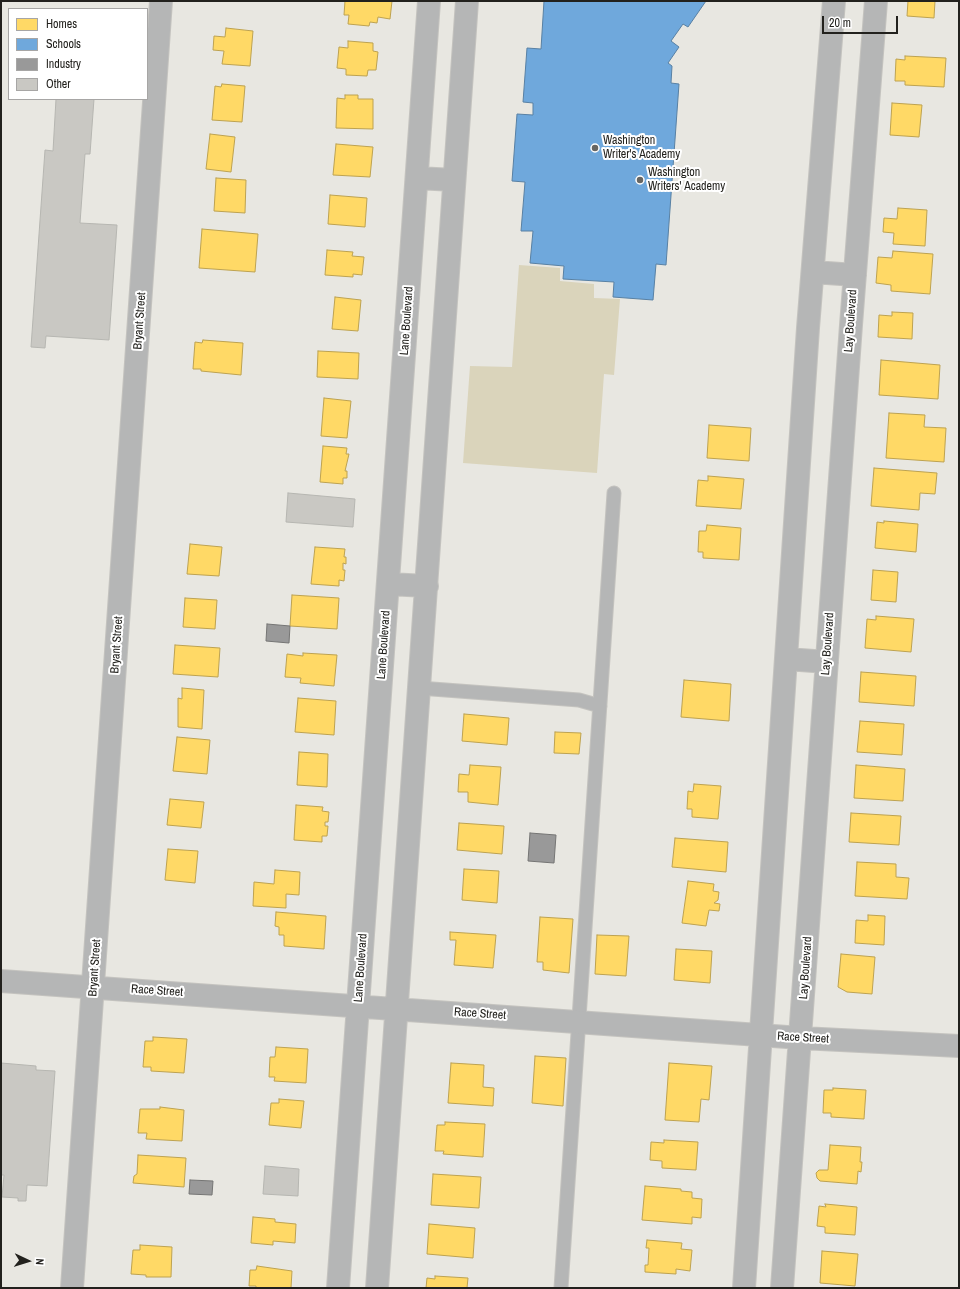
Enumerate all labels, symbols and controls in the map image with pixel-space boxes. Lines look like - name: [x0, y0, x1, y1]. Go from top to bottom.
- legend: [8, 8, 148, 100]
- scale bar: [824, 8, 900, 34]
- text: 20 m: [829, 15, 851, 31]
- text: Homes: [46, 16, 77, 32]
- text: Schools: [46, 36, 81, 52]
- text: Industry: [46, 56, 81, 72]
- text: Other: [46, 76, 71, 92]
- place label: Washington Writer's Academy: [603, 134, 680, 162]
- marker: Washington Writer's Academy: [590, 143, 600, 153]
- place label: Washington Writers' Academy: [648, 166, 725, 194]
- marker: Washington Writers' Academy: [635, 175, 645, 185]
- street label: Lane Boulevard: [397, 286, 417, 356]
- street label: Lay Boulevard: [842, 289, 860, 353]
- street label: Bryant Street: [131, 292, 149, 350]
- street label: Lane Boulevard: [374, 610, 394, 680]
- street label: Lay Boulevard: [819, 612, 837, 676]
- street label: Bryant Street: [108, 616, 126, 674]
- street label: Lane Boulevard: [351, 933, 371, 1003]
- street label: Lay Boulevard: [797, 936, 815, 1000]
- street label: Bryant Street: [86, 939, 104, 997]
- street label: Race Street: [131, 982, 183, 1000]
- street label: Race Street: [454, 1005, 506, 1023]
- street label: Race Street: [777, 1029, 829, 1047]
- north arrow: [8, 1241, 48, 1281]
- text: N: [33, 1258, 47, 1266]

